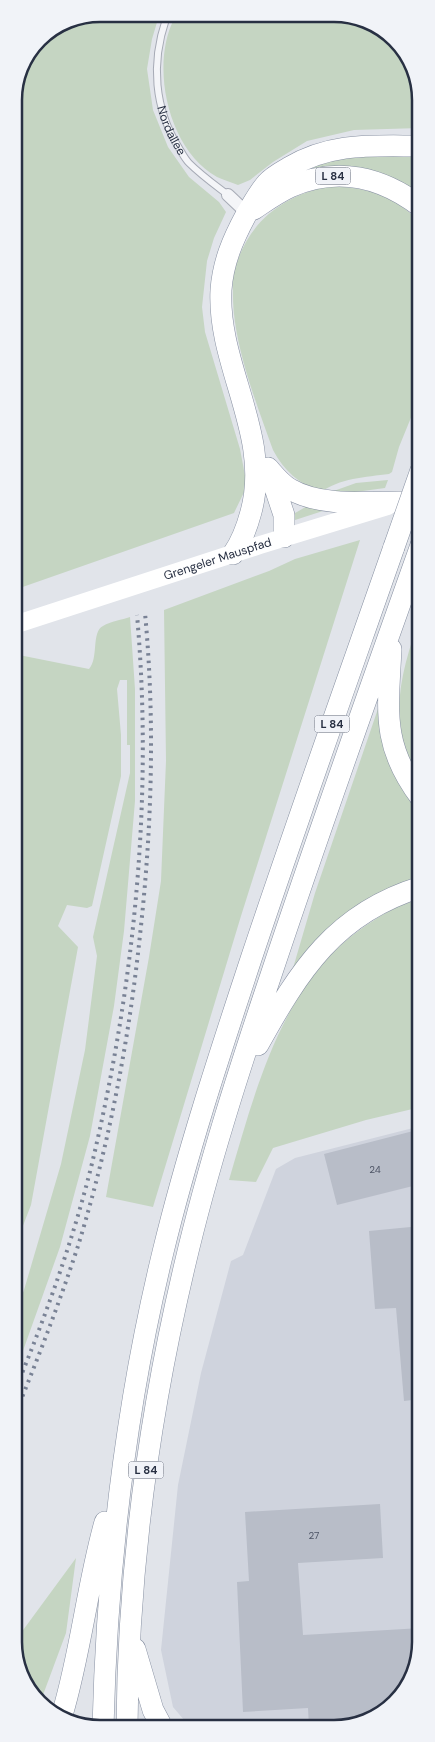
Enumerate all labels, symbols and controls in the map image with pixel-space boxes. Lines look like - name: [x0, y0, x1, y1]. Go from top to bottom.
- street label: Nordallee: [153, 104, 190, 158]
- road number: L 84: [316, 168, 350, 185]
- street label: Grengeler Mauspfad: [162, 534, 273, 584]
- road number: L 84: [314, 716, 350, 732]
- house number: 24: [369, 1163, 381, 1176]
- road number: L 84: [128, 1462, 164, 1478]
- house number: 27: [309, 1529, 319, 1542]

